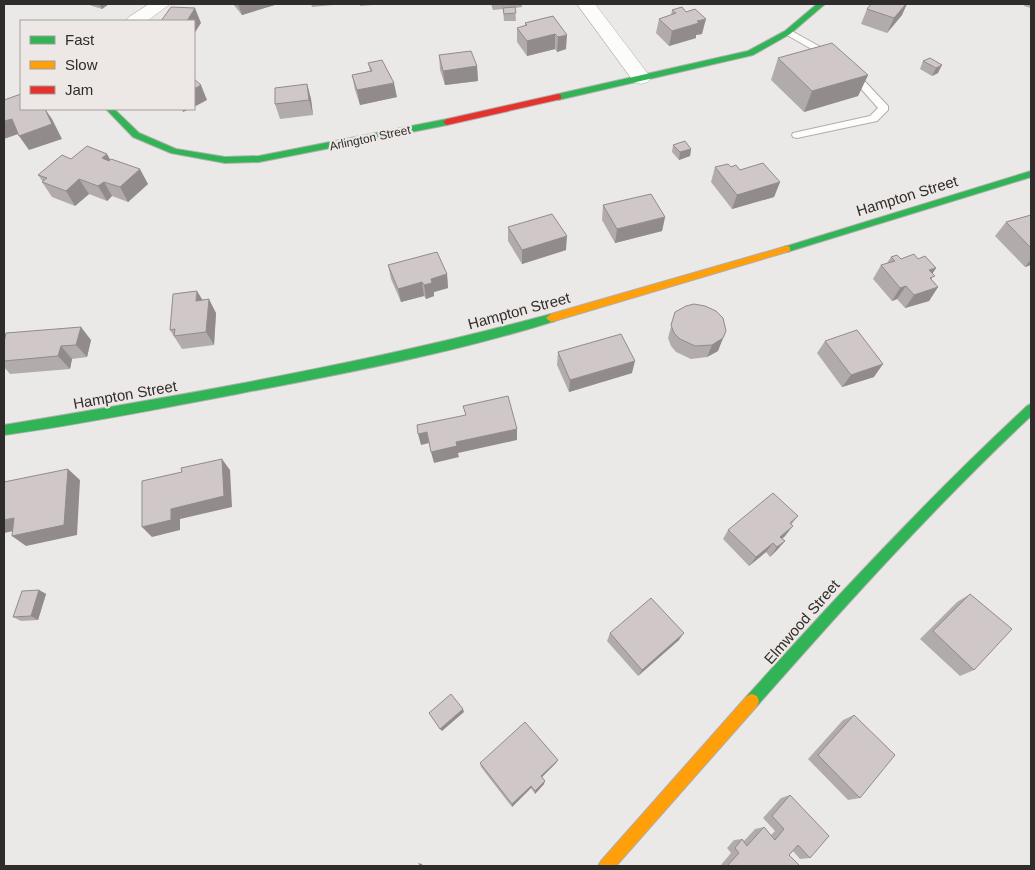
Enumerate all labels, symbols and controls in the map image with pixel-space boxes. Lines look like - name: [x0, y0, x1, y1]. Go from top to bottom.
- legend: [20, 20, 195, 110]
- text: Fast: [65, 31, 95, 48]
- text: Slow: [65, 56, 98, 73]
- text: Jam: [65, 81, 93, 98]
- street label: Arlington Street: [328, 122, 413, 153]
- street label: Hampton Street: [854, 172, 960, 219]
- street label: Hampton Street: [466, 288, 573, 332]
- street label: Hampton Street: [72, 377, 179, 412]
- street label: Elmwood Street: [760, 576, 843, 667]

